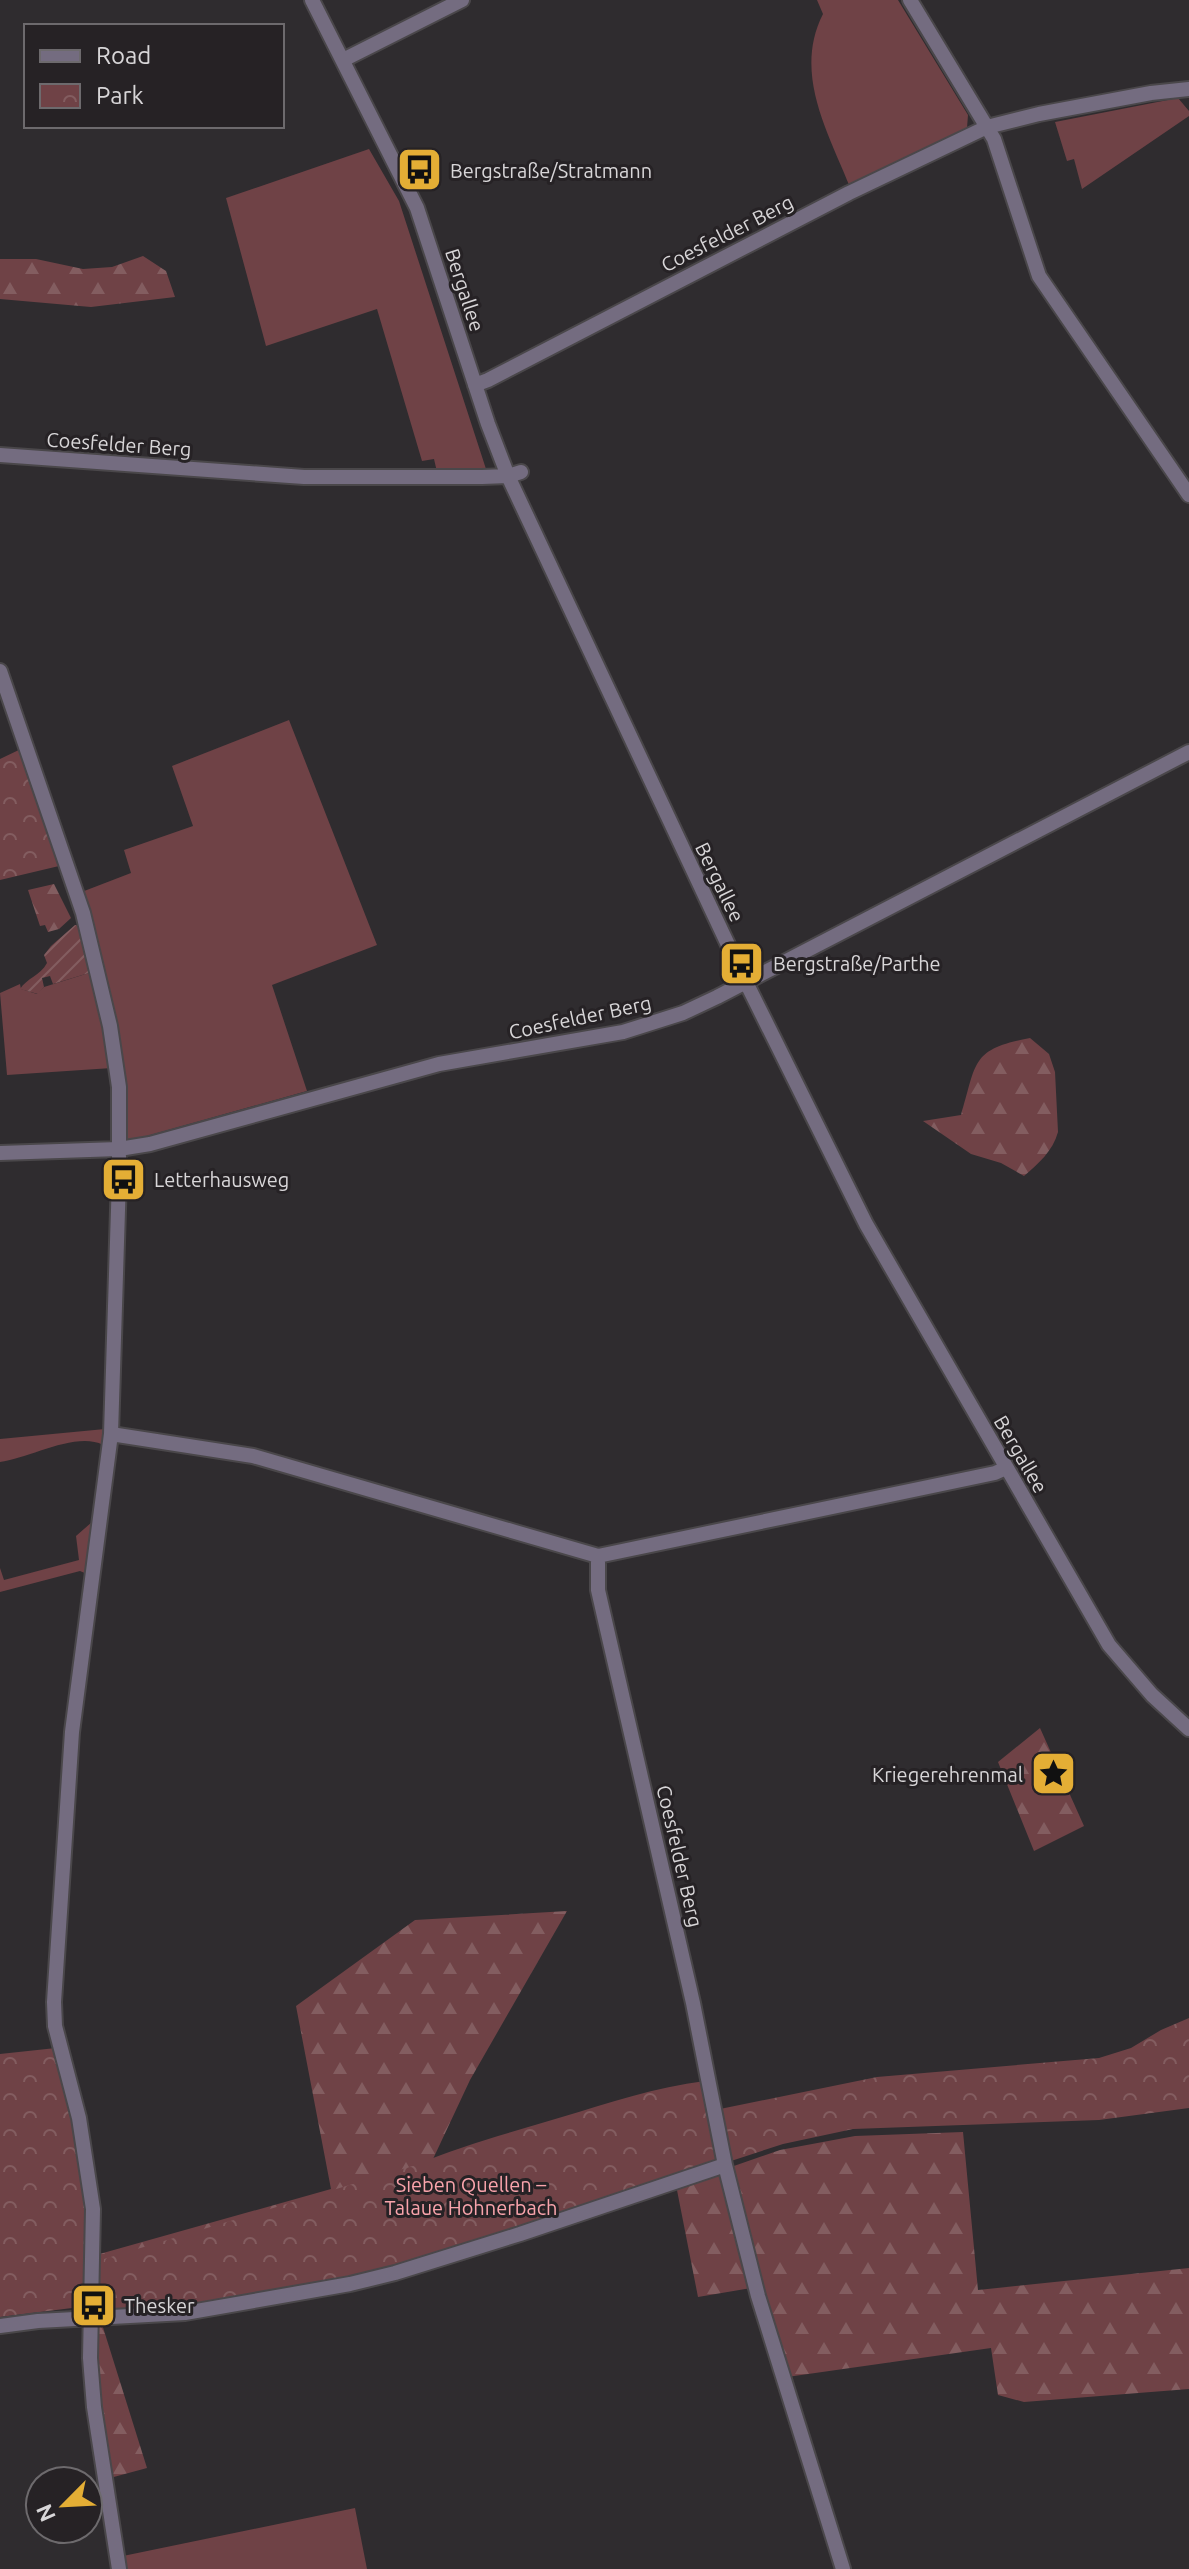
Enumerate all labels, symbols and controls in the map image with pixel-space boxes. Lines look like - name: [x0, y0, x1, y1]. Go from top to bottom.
- legend: [24, 24, 284, 128]
- text: Road: [96, 42, 151, 69]
- text: Park: [96, 82, 144, 109]
- bus stop icon: Bergstraße/Stratmann: [395, 146, 443, 194]
- place label: Bergstraße/Stratmann: [450, 159, 652, 182]
- street label: Coesfelder Berg: [657, 190, 797, 276]
- street label: Bergallee: [441, 246, 489, 334]
- street label: Coesfelder Berg: [46, 427, 192, 461]
- street label: Bergallee: [691, 838, 749, 926]
- bus stop icon: Bergstraße/Parthe: [718, 939, 766, 987]
- place label: Bergstraße/Parthe: [773, 952, 941, 975]
- street label: Coesfelder Berg: [507, 991, 653, 1043]
- bus stop icon: Letterhausweg: [99, 1155, 147, 1203]
- place label: Letterhausweg: [154, 1168, 289, 1191]
- street label: Bergallee: [990, 1411, 1052, 1497]
- place icon: Kriegerehrenmal: [1030, 1750, 1078, 1798]
- place label: Kriegerehrenmal: [872, 1763, 1023, 1786]
- street label: Coesfelder Berg: [652, 1783, 708, 1929]
- park label: Sieben Quellen – Talaue Hohnerbach: [384, 2173, 558, 2219]
- bus stop icon: Thesker: [69, 2281, 117, 2329]
- place label: Thesker: [124, 2294, 195, 2317]
- north arrow: [24, 2465, 104, 2545]
- text: N: [31, 2501, 60, 2526]

